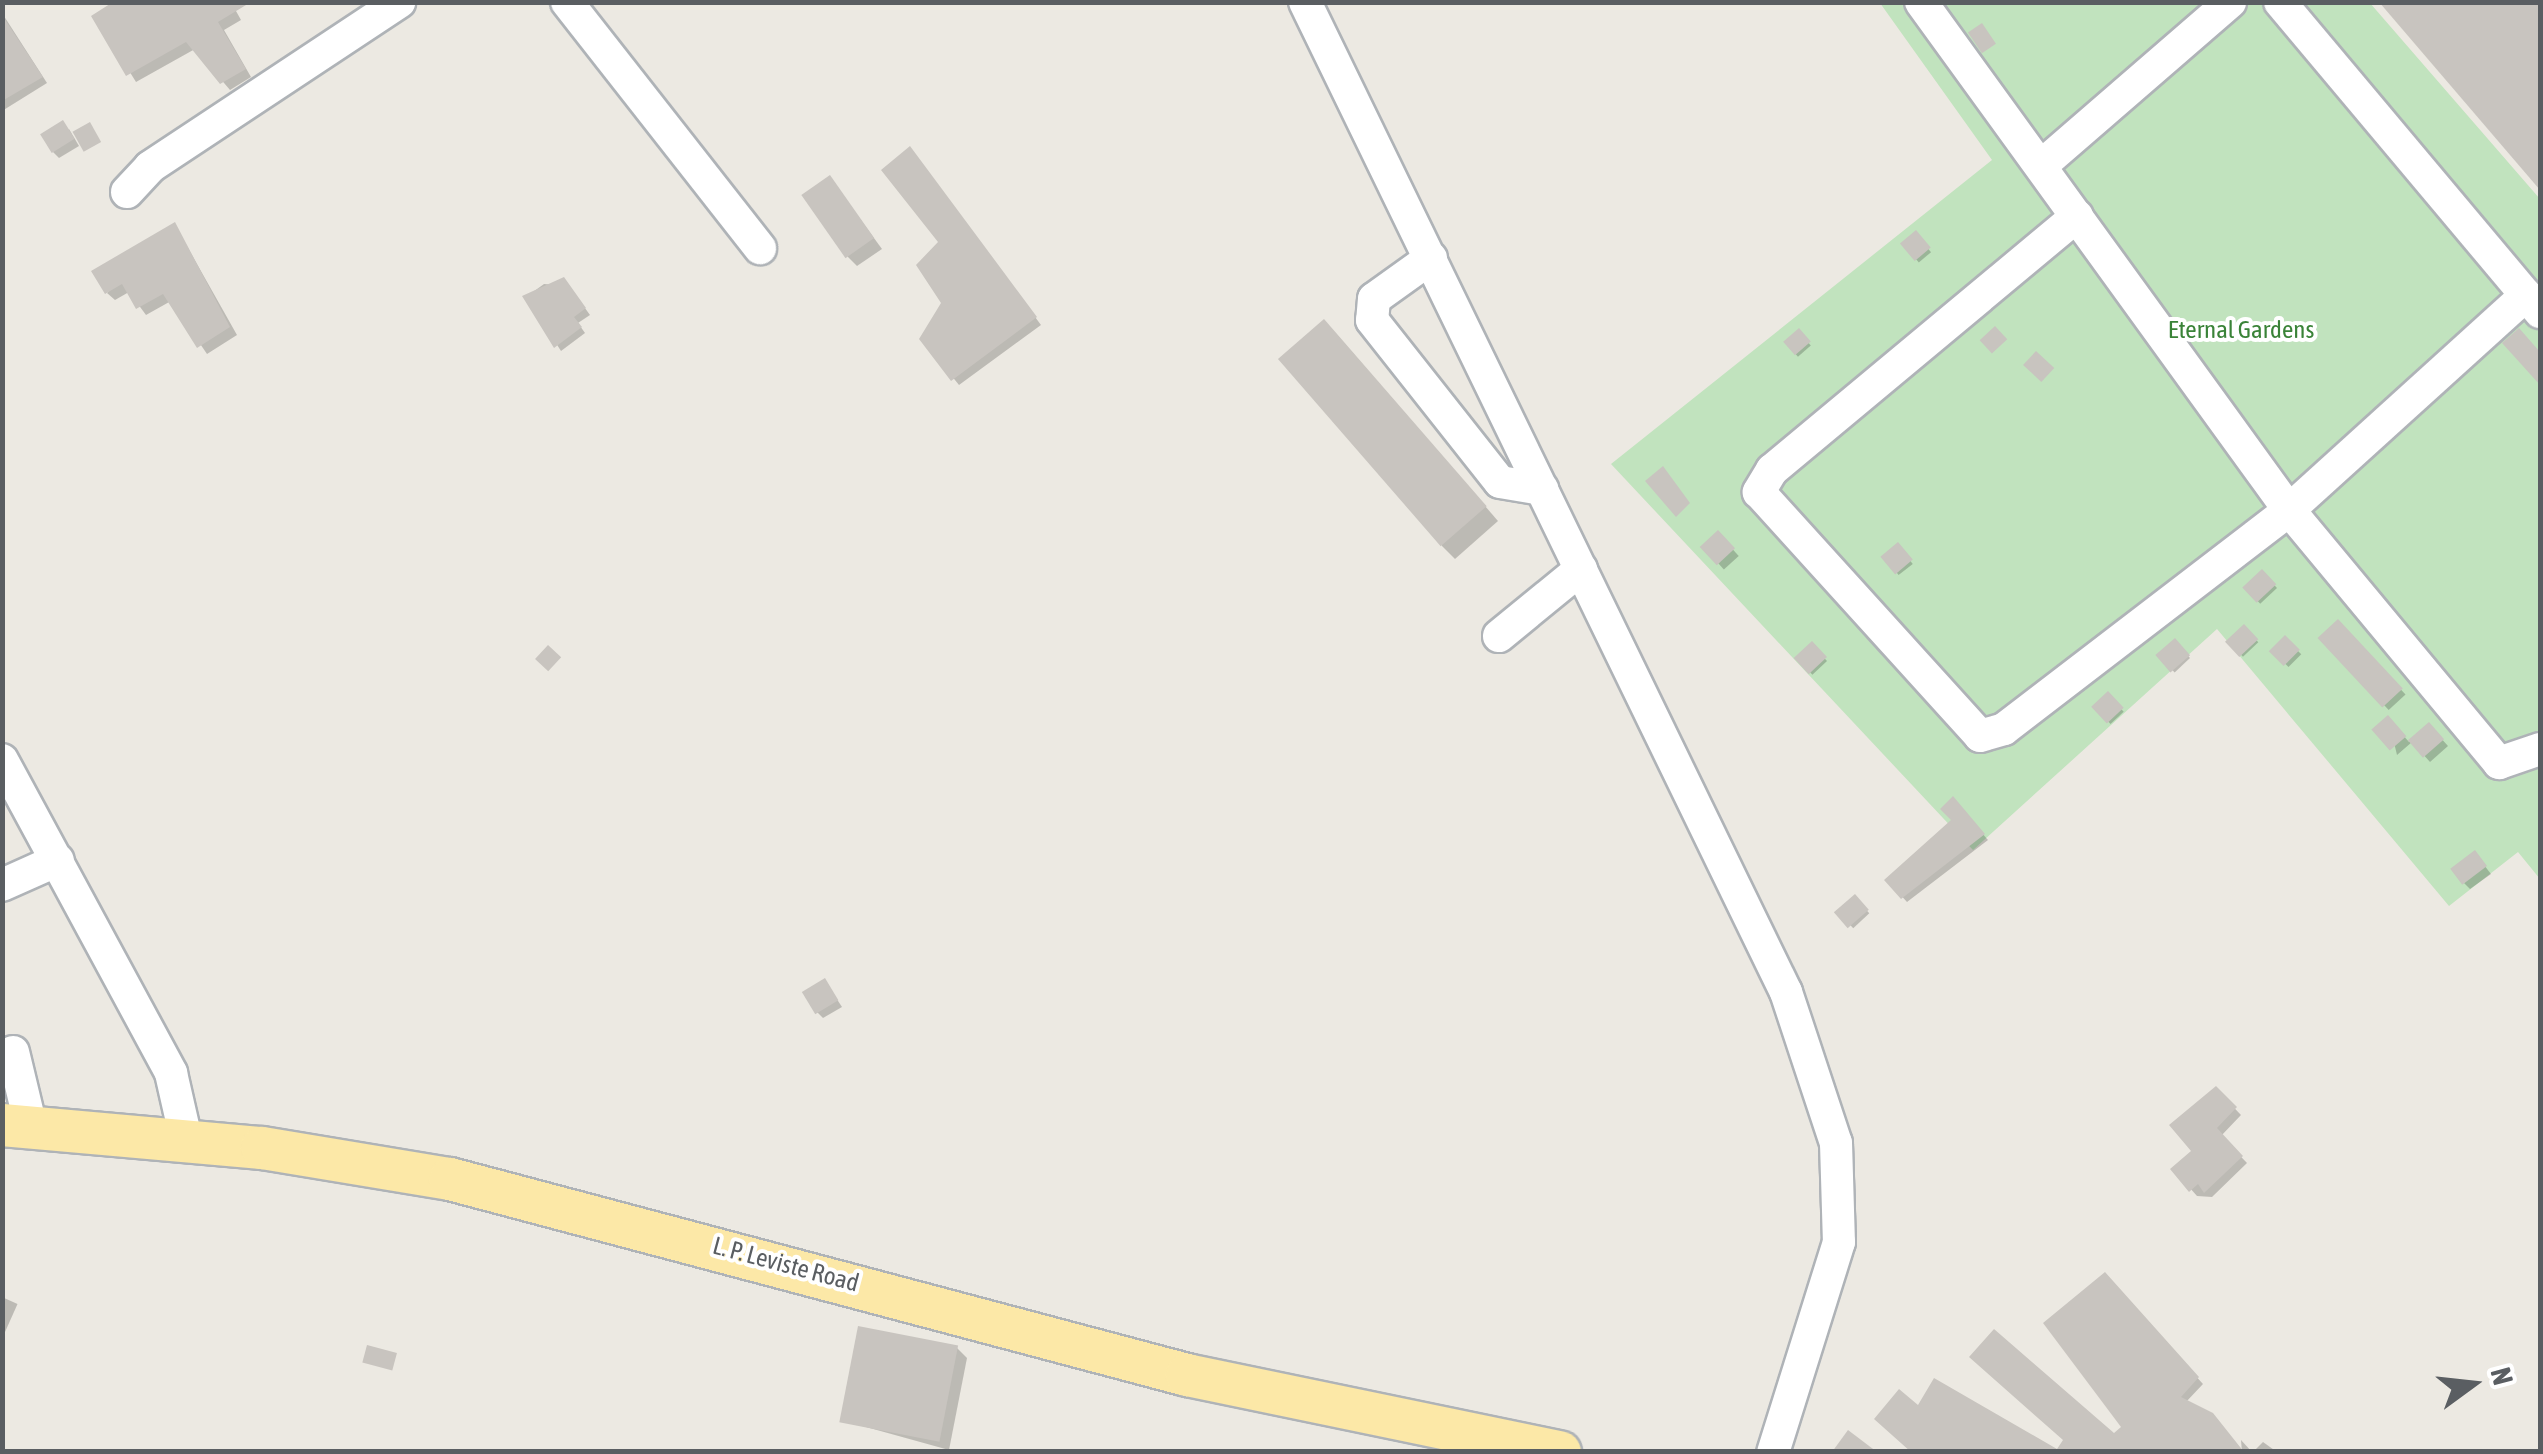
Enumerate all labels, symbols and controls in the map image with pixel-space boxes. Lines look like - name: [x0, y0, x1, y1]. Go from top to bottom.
- park label: Eternal Gardens: [2168, 314, 2314, 344]
- street label: L. P. Leviste Road: [710, 1230, 862, 1298]
- north arrow: [2423, 1334, 2523, 1434]
- text: N: [2484, 1364, 2520, 1388]

